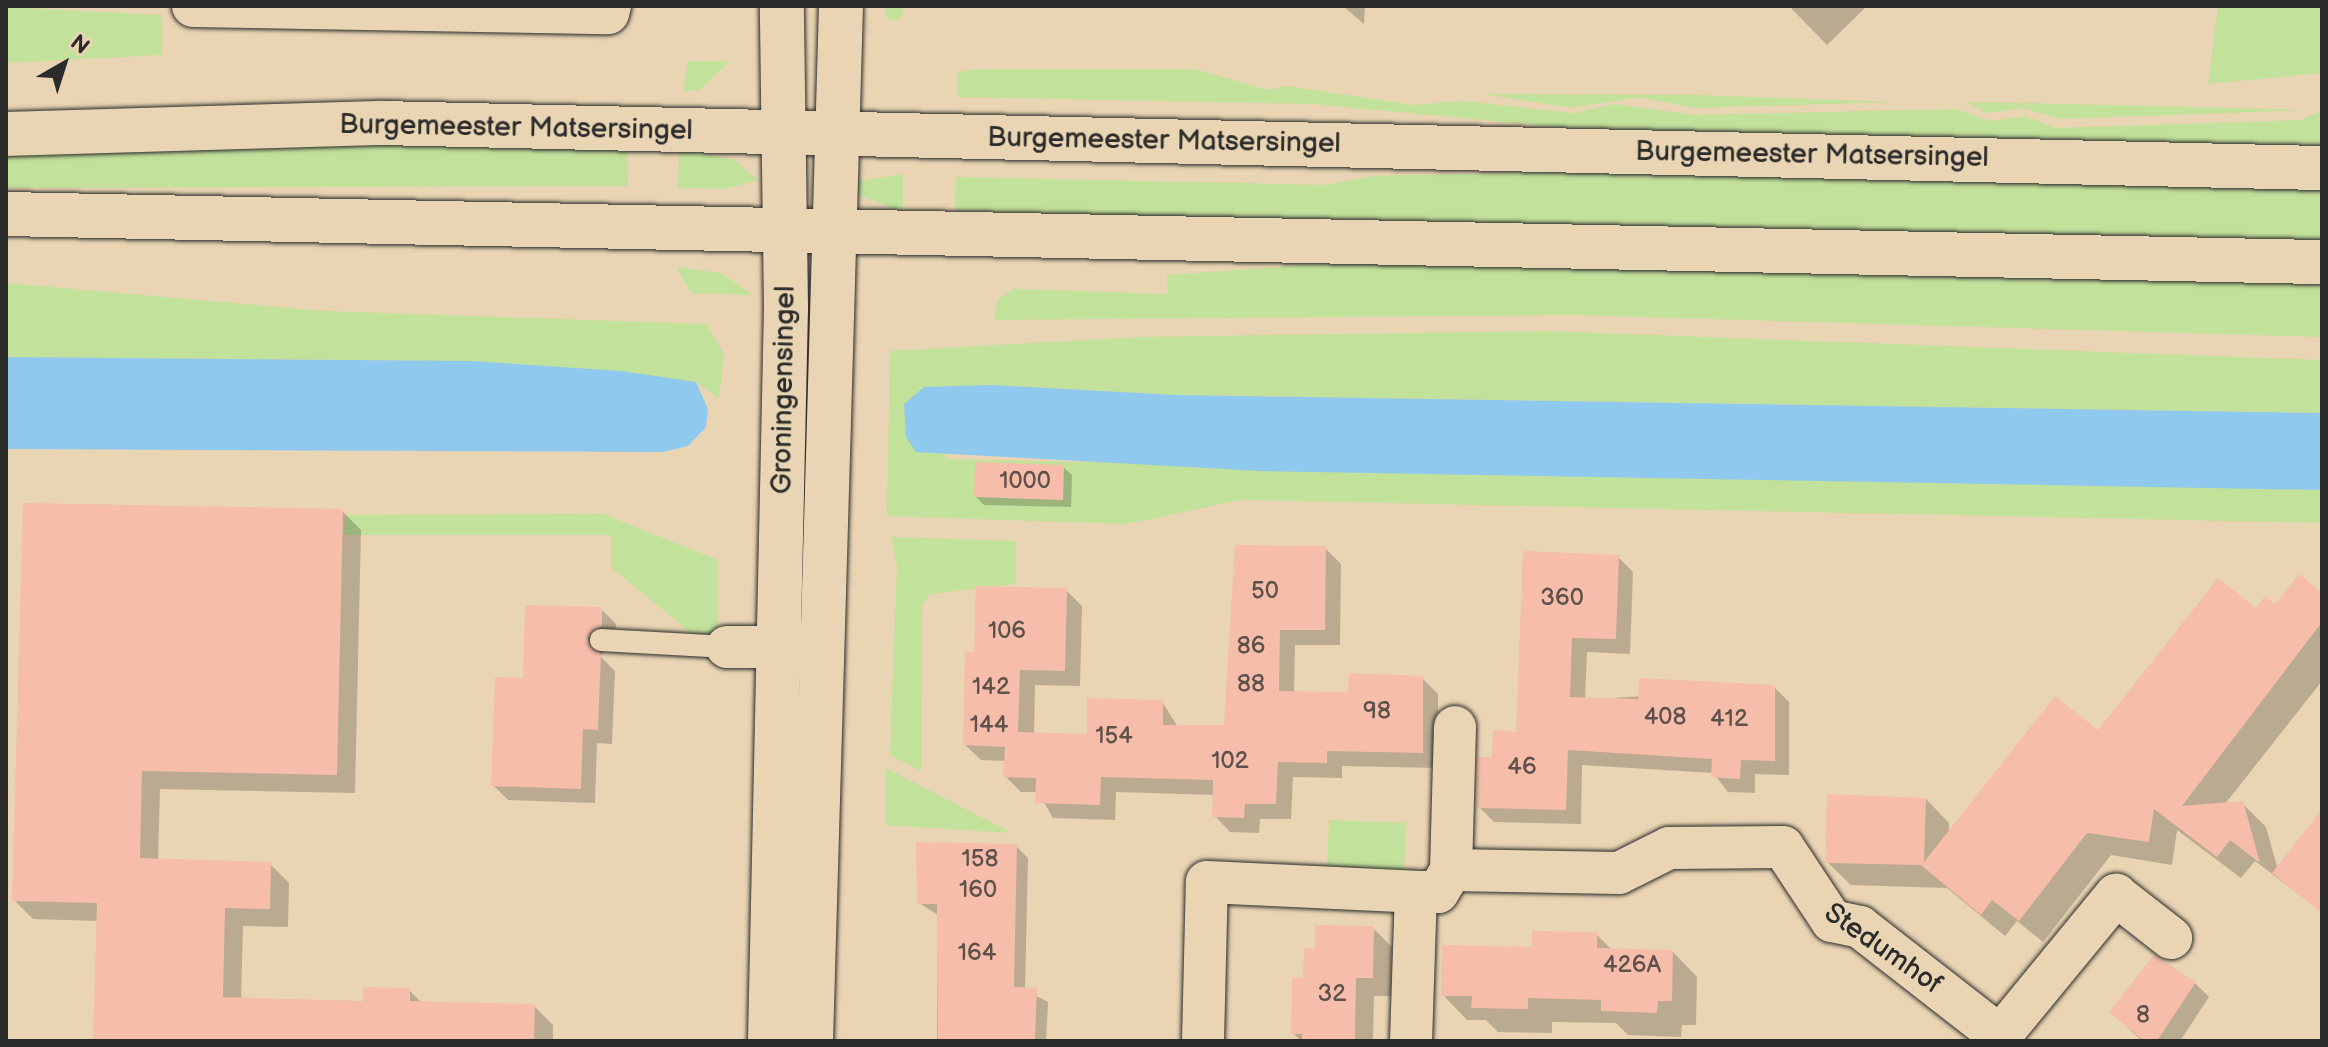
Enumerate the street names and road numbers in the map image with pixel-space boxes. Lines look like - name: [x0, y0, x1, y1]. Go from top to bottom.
- street label: Burgemeester Matsersingel: [339, 108, 693, 148]
- street label: Burgemeester Matsersingel: [987, 121, 1341, 161]
- street label: Burgemeester Matsersingel: [1635, 135, 1989, 175]
- street label: Groningensingel: [765, 285, 803, 495]
- street label: Stedumhof: [1818, 896, 1948, 1002]

